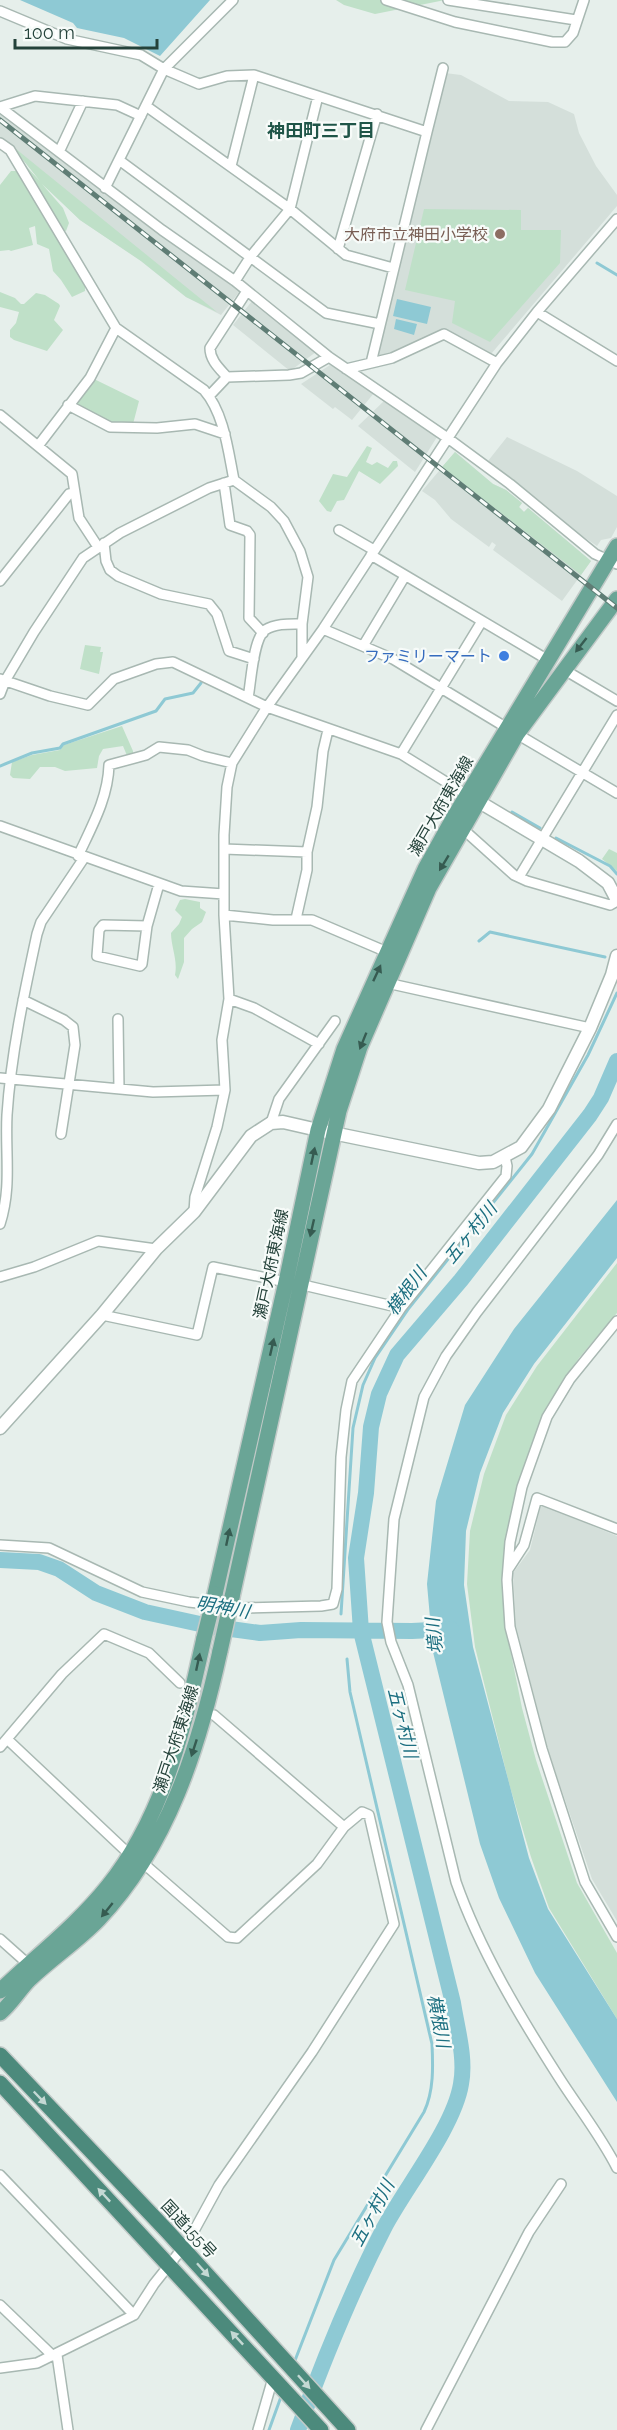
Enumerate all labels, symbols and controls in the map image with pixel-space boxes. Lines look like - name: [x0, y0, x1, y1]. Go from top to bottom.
- scale bar: [15, 12, 158, 50]
- text: 100 m: [24, 22, 75, 43]
- district label: 神田町三丁目: [267, 120, 375, 141]
- place label: 大府市立神田小学校: [344, 225, 488, 244]
- marker: 大府市立神田小学校: [493, 227, 507, 241]
- one-way arrow: [576, 638, 588, 653]
- place label: ファミリーマート: [364, 647, 492, 666]
- marker: ファミリーマート: [497, 649, 511, 663]
- street label: 瀬戸大府東海線: [405, 753, 477, 859]
- one-way arrow: [439, 855, 449, 872]
- one-way arrow: [373, 964, 382, 981]
- one-way arrow: [358, 1032, 368, 1050]
- one-way arrow: [309, 1147, 318, 1166]
- water label: 五ヶ村川: [439, 1197, 502, 1268]
- street label: 瀬戸大府東海線: [250, 1207, 292, 1321]
- one-way arrow: [307, 1219, 316, 1238]
- water label: 横根川: [381, 1262, 432, 1319]
- one-way arrow: [267, 1338, 277, 1356]
- one-way arrow: [224, 1527, 233, 1546]
- water label: 明神川: [195, 1592, 253, 1622]
- water label: 境川: [421, 1615, 446, 1655]
- one-way arrow: [194, 1653, 204, 1671]
- street label: 瀬戸大府東海線: [150, 1683, 202, 1795]
- water label: 五ヶ村川: [384, 1686, 422, 1762]
- one-way arrow: [189, 1739, 199, 1757]
- one-way arrow: [101, 1902, 114, 1917]
- water label: 横根川: [424, 1992, 455, 2051]
- one-way arrow: [33, 2090, 47, 2104]
- water label: 五ヶ村川: [346, 2175, 399, 2250]
- one-way arrow: [97, 2188, 111, 2203]
- street label: 国道155号: [157, 2196, 221, 2262]
- one-way arrow: [196, 2262, 209, 2277]
- one-way arrow: [230, 2331, 244, 2346]
- one-way arrow: [297, 2374, 310, 2389]

